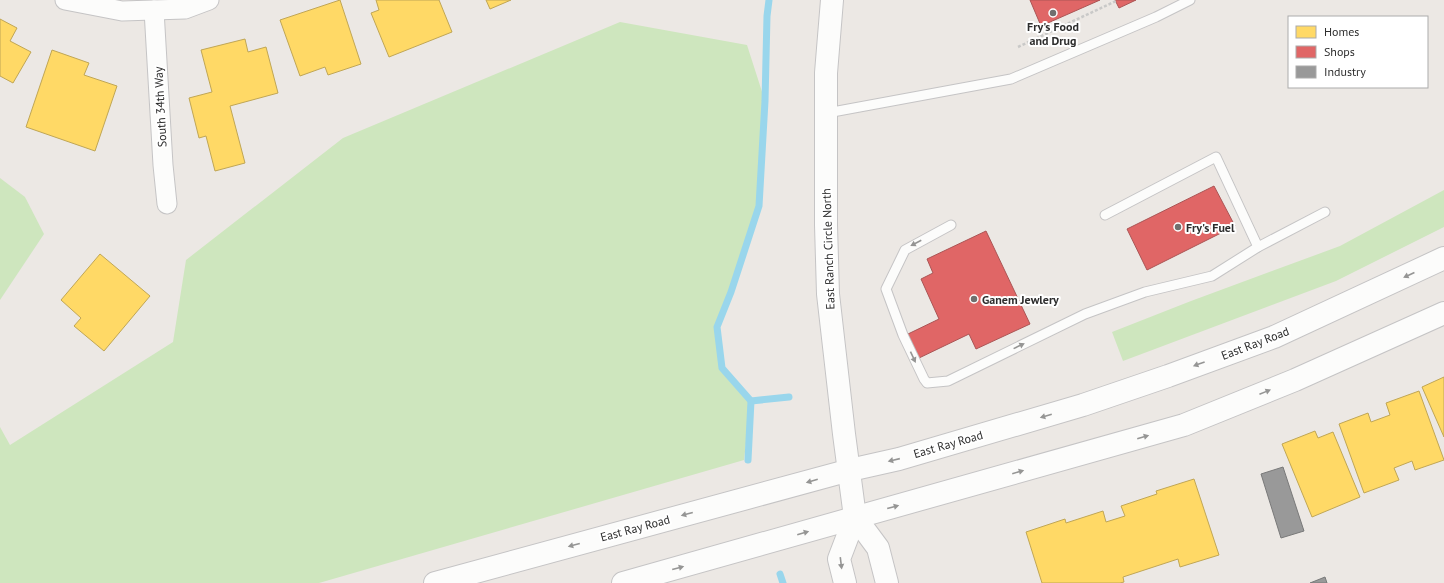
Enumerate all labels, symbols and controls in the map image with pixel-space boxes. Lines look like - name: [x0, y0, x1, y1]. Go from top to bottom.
- marker: Fry's Food and Drug: [1048, 8, 1058, 18]
- legend: [1288, 16, 1428, 88]
- place label: Fry's Food and Drug: [1027, 19, 1079, 48]
- text: Homes: [1324, 24, 1359, 39]
- text: Shops: [1324, 44, 1355, 59]
- text: Industry: [1324, 64, 1366, 79]
- street label: South 34th Way: [150, 66, 170, 148]
- street label: East Ranch Circle North: [818, 188, 838, 310]
- place label: Fry's Fuel: [1186, 220, 1235, 235]
- marker: Fry's Fuel: [1173, 222, 1183, 232]
- one-way arrow: [911, 240, 922, 247]
- one-way arrow: [1403, 272, 1415, 278]
- place label: Ganem Jewlery: [982, 292, 1059, 307]
- marker: Ganem Jewlery: [969, 294, 979, 304]
- street label: East Ray Road: [1219, 323, 1291, 363]
- one-way arrow: [1013, 343, 1025, 349]
- one-way arrow: [910, 351, 916, 363]
- one-way arrow: [1193, 362, 1205, 368]
- one-way arrow: [1259, 389, 1270, 395]
- one-way arrow: [1039, 413, 1051, 419]
- street label: East Ray Road: [912, 427, 984, 461]
- one-way arrow: [1137, 433, 1149, 439]
- one-way arrow: [887, 457, 900, 463]
- one-way arrow: [1012, 469, 1024, 475]
- one-way arrow: [806, 478, 818, 484]
- one-way arrow: [886, 504, 899, 510]
- street label: East Ray Road: [599, 512, 671, 544]
- one-way arrow: [680, 512, 693, 518]
- one-way arrow: [798, 530, 810, 536]
- one-way arrow: [568, 542, 580, 548]
- one-way arrow: [837, 557, 844, 569]
- one-way arrow: [672, 565, 684, 571]

